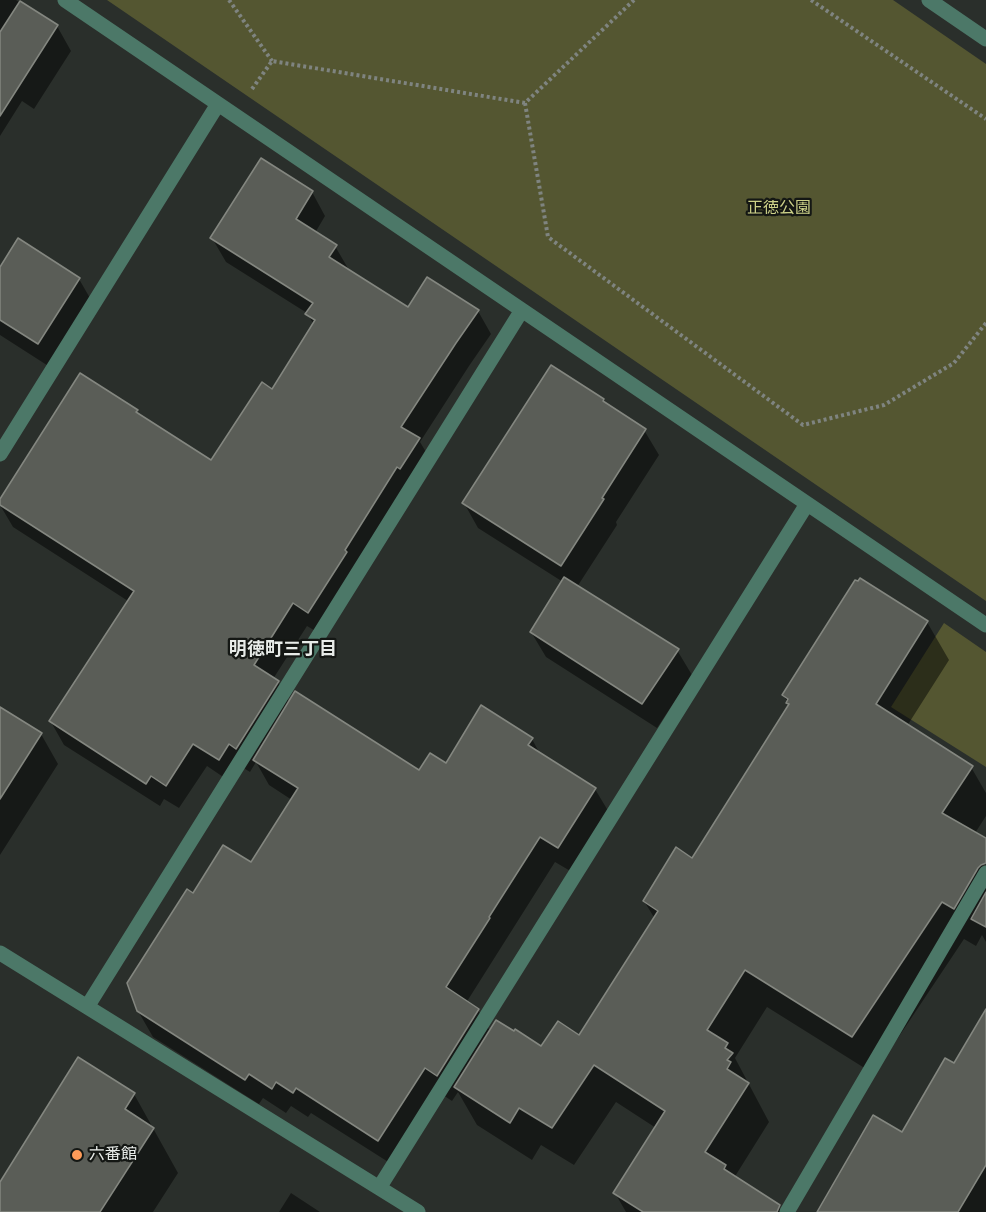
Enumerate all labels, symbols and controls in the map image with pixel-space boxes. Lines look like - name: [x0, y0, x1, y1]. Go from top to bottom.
- park label: 正徳公園: [747, 199, 811, 219]
- district label: 明徳町三丁目: [229, 640, 337, 662]
- place label: 六番館: [89, 1145, 137, 1165]
- marker: 六番館: [70, 1148, 84, 1162]

